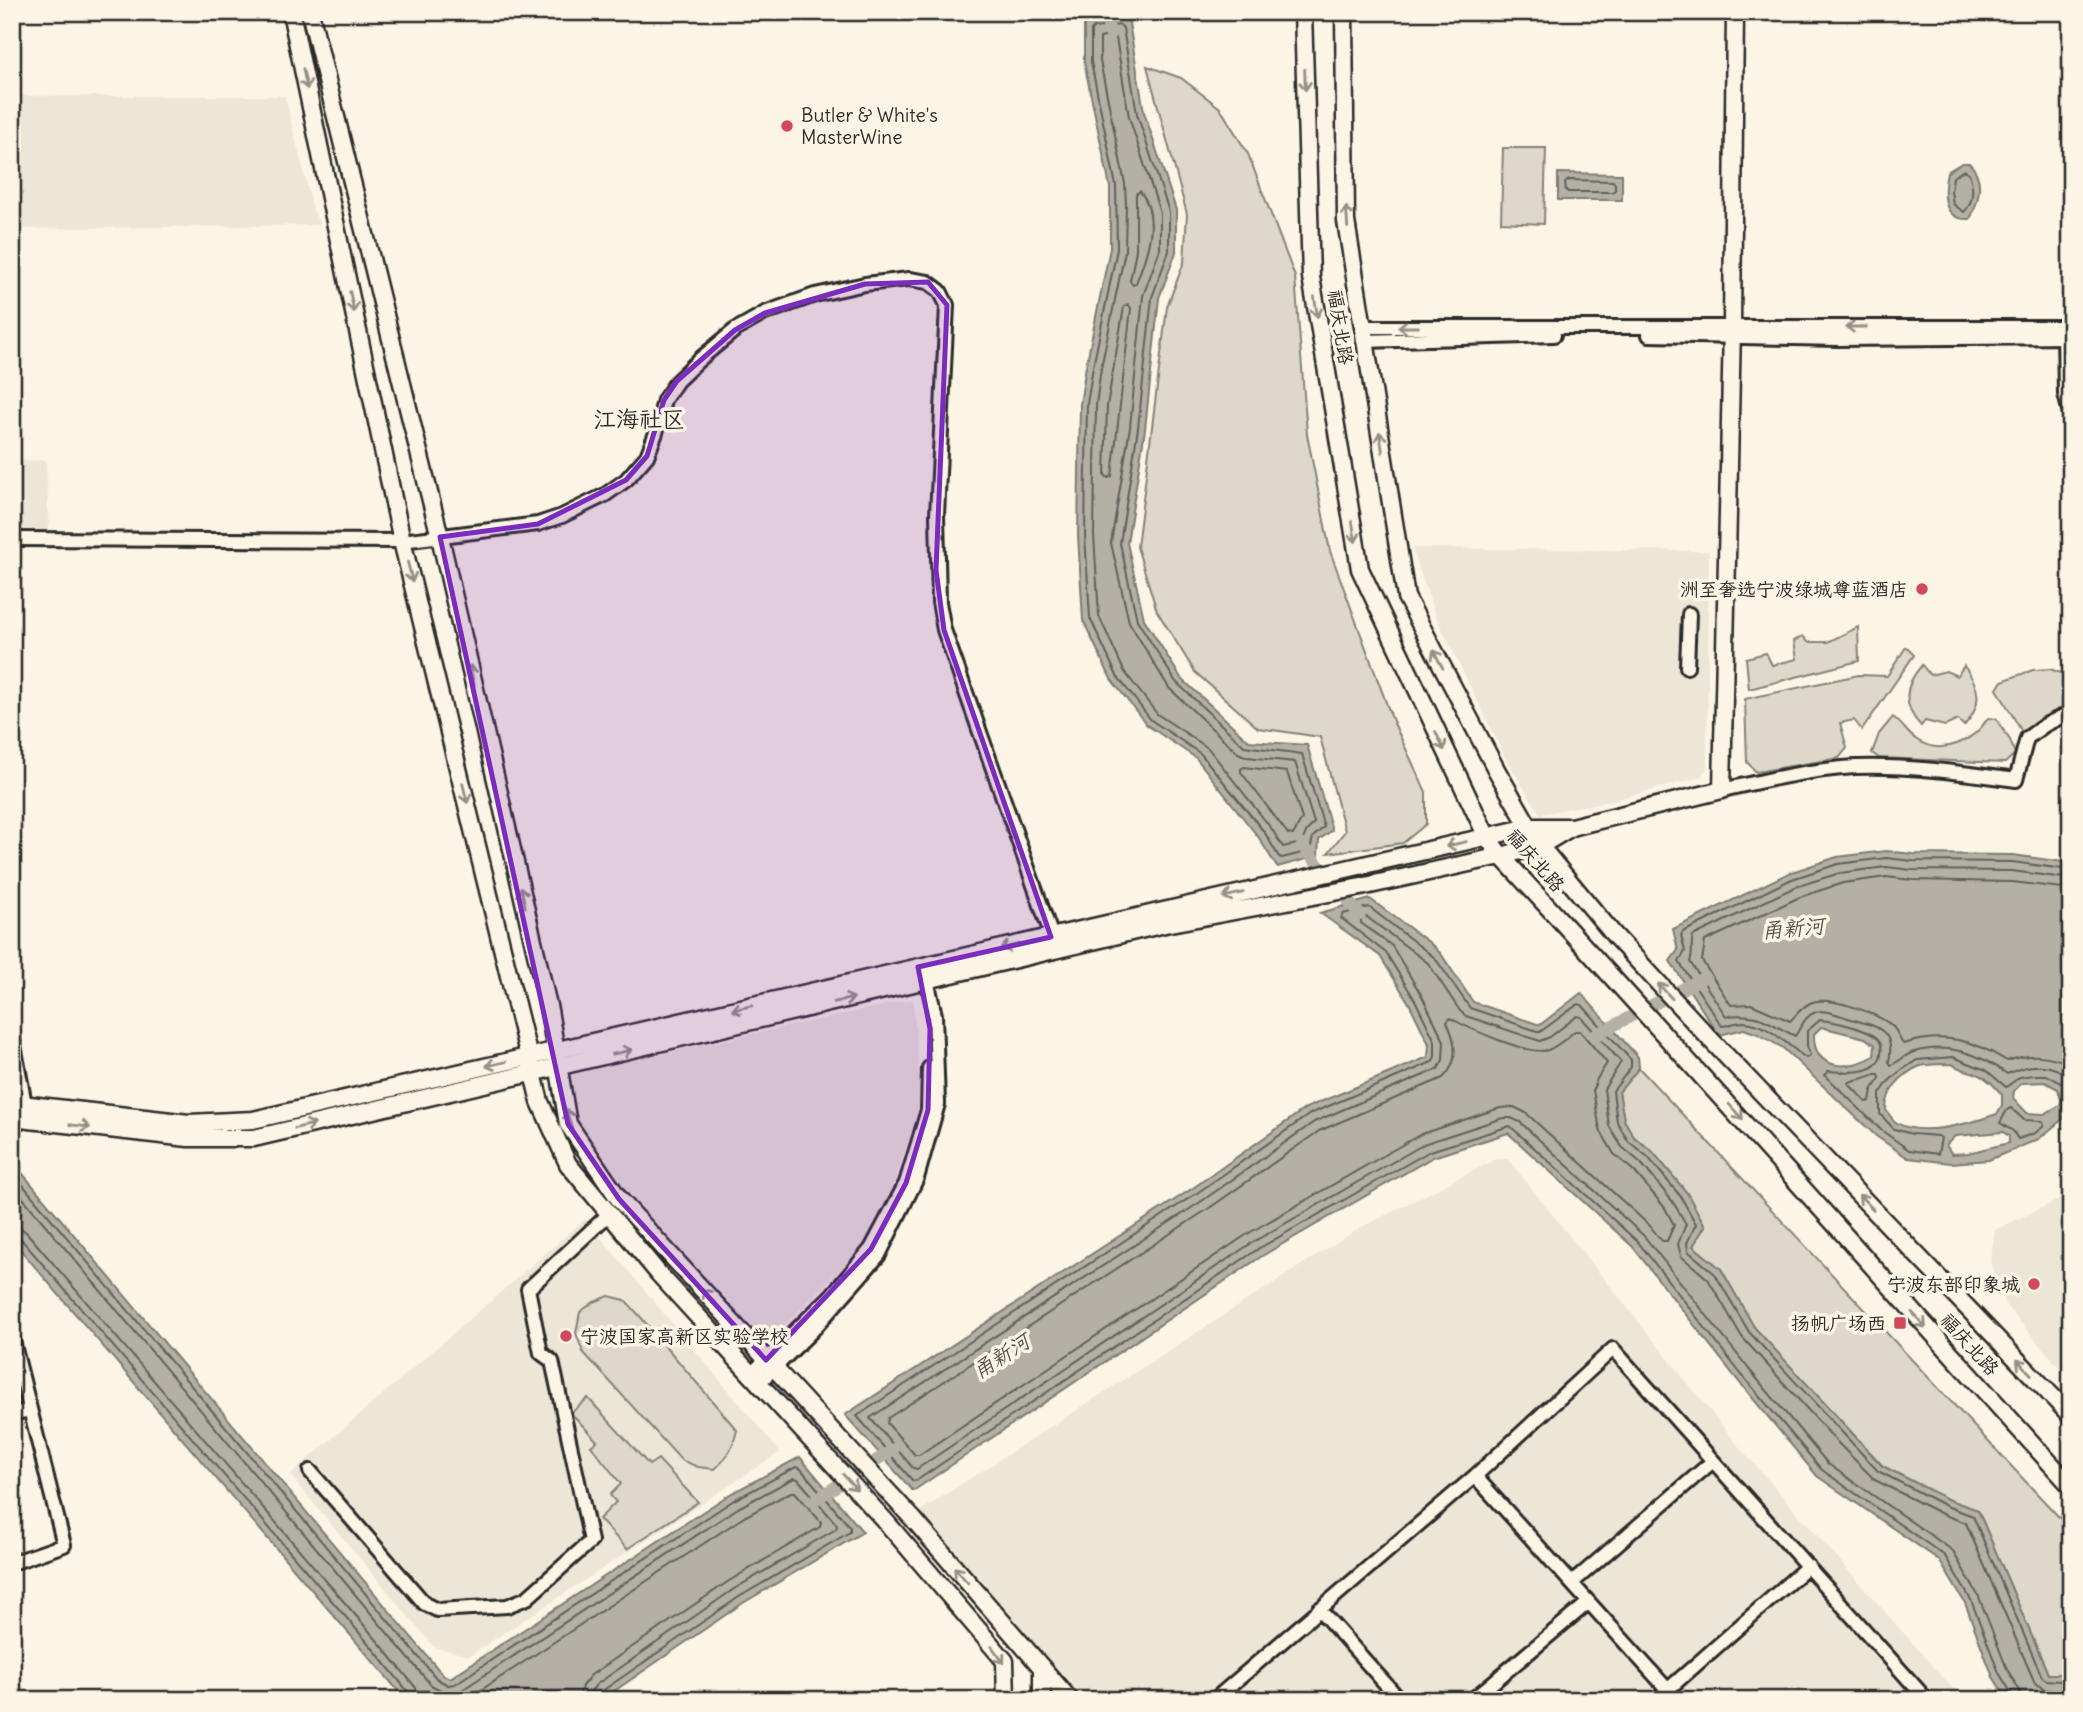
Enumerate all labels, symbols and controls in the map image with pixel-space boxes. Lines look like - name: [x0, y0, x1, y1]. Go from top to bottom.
- one-way arrow: [299, 67, 313, 90]
- one-way arrow: [1298, 69, 1311, 92]
- place label: Butler & White's MasterWine: [801, 103, 938, 149]
- marker: Butler & White's MasterWine: [779, 118, 795, 134]
- one-way arrow: [1340, 206, 1353, 229]
- street label: 福庆北路: [1323, 288, 1359, 366]
- one-way arrow: [345, 290, 359, 313]
- one-way arrow: [1310, 296, 1323, 318]
- one-way arrow: [1396, 320, 1419, 334]
- one-way arrow: [1844, 320, 1867, 334]
- district label: 江海社区: [593, 404, 685, 433]
- one-way arrow: [1374, 431, 1387, 454]
- one-way arrow: [1348, 520, 1361, 543]
- one-way arrow: [404, 560, 417, 583]
- place label: 洲至奢选宁波绿城尊蓝酒店: [1680, 577, 1908, 601]
- marker: 洲至奢选宁波绿城尊蓝酒店: [1914, 581, 1930, 597]
- one-way arrow: [1431, 649, 1444, 670]
- one-way arrow: [464, 664, 478, 687]
- one-way arrow: [1434, 730, 1447, 751]
- one-way arrow: [459, 781, 472, 804]
- street label: 福庆北路: [1502, 823, 1570, 897]
- one-way arrow: [1445, 837, 1468, 851]
- one-way arrow: [516, 886, 529, 909]
- one-way arrow: [1222, 889, 1245, 902]
- water label: 甬新河: [1760, 912, 1829, 944]
- one-way arrow: [1000, 940, 1023, 953]
- one-way arrow: [1657, 983, 1674, 1000]
- one-way arrow: [832, 992, 855, 1006]
- one-way arrow: [731, 1002, 754, 1015]
- one-way arrow: [610, 1044, 633, 1058]
- one-way arrow: [485, 1058, 508, 1072]
- one-way arrow: [1728, 1103, 1744, 1121]
- one-way arrow: [561, 1109, 574, 1131]
- one-way arrow: [294, 1118, 316, 1131]
- one-way arrow: [68, 1119, 91, 1132]
- one-way arrow: [1858, 1194, 1875, 1211]
- place label: 宁波东部印象城: [1887, 1272, 2020, 1296]
- marker: 宁波东部印象城: [2026, 1276, 2042, 1292]
- one-way arrow: [700, 1289, 717, 1306]
- street label: 福庆北路: [1936, 1308, 2004, 1380]
- one-way arrow: [1911, 1310, 1927, 1328]
- place label: 扬帆广场西: [1791, 1311, 1886, 1335]
- marker: 扬帆广场西: [1892, 1315, 1908, 1331]
- place label: 宁波国家高新区实验学校: [580, 1324, 789, 1348]
- water label: 甬新河: [967, 1326, 1037, 1384]
- marker: 宁波国家高新区实验学校: [558, 1328, 574, 1344]
- one-way arrow: [2015, 1359, 2032, 1376]
- one-way arrow: [842, 1473, 858, 1491]
- one-way arrow: [953, 1566, 969, 1584]
- one-way arrow: [990, 1645, 1005, 1664]

